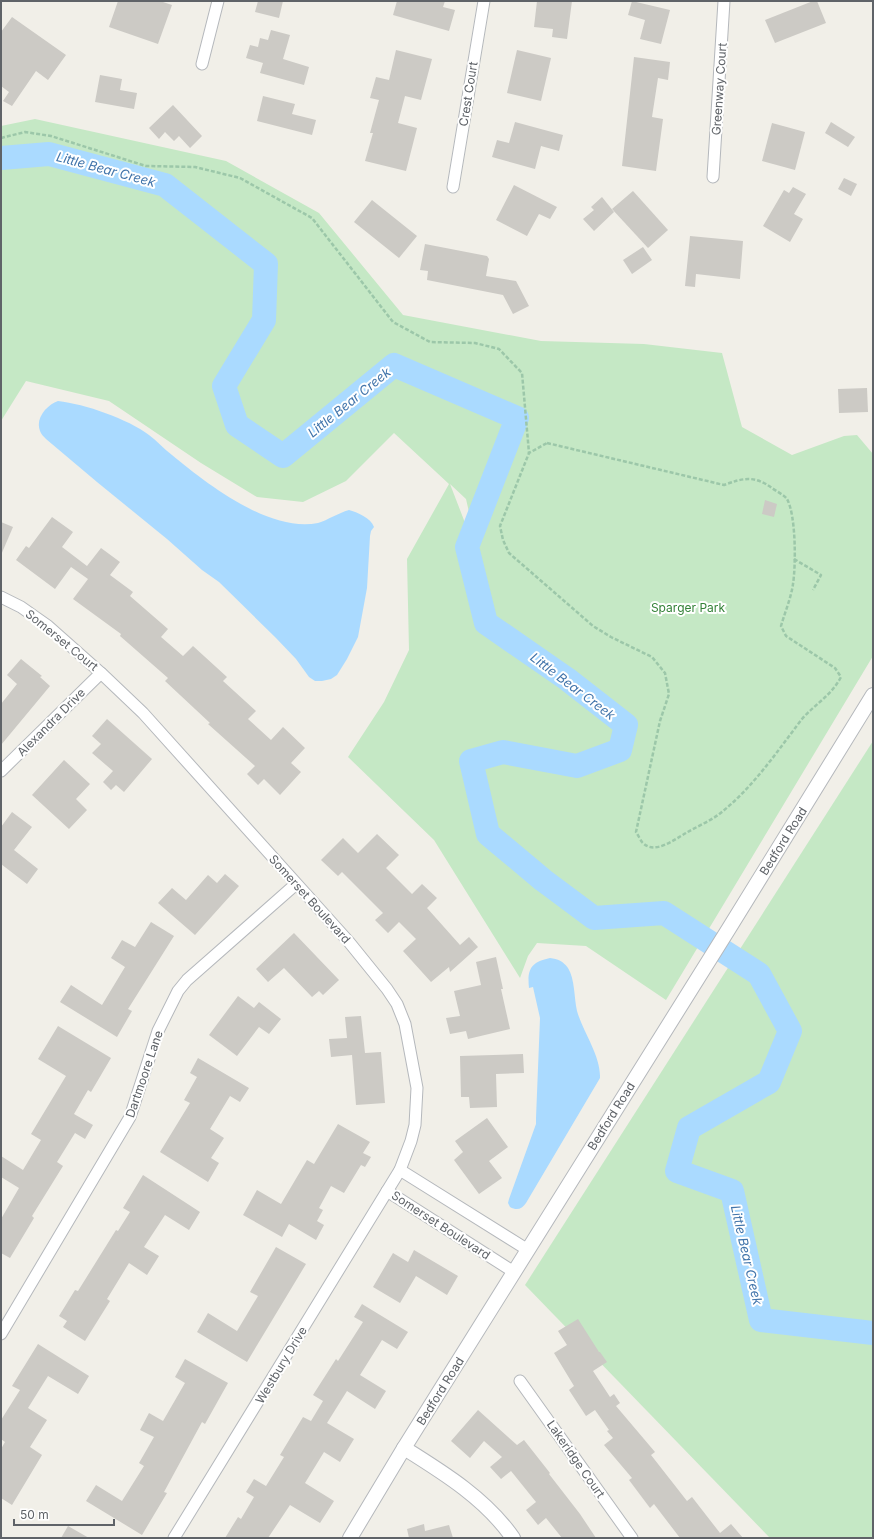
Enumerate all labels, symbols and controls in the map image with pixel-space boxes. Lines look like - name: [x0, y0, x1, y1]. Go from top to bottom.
- street label: Greenway Court: [708, 42, 730, 136]
- street label: Crest Court: [455, 60, 481, 127]
- water label: Little Bear Creek: [55, 148, 158, 190]
- water label: Little Bear Creek: [304, 363, 394, 440]
- park label: Sparger Park: [651, 600, 725, 615]
- street label: Somerset Court: [23, 606, 101, 674]
- water label: Little Bear Creek: [528, 649, 619, 724]
- street label: Alexandra Drive: [14, 685, 88, 759]
- street label: Bedford Road: [756, 804, 810, 878]
- street label: Somerset Boulevard: [266, 851, 354, 947]
- street label: Dartmoore Lane: [122, 1028, 166, 1120]
- street label: Bedford Road: [584, 1079, 638, 1153]
- street label: Somerset Boulevard: [389, 1188, 493, 1262]
- water label: Little Bear Creek: [728, 1204, 766, 1307]
- street label: Westbury Drive: [252, 1324, 310, 1406]
- street label: Bedford Road: [413, 1354, 467, 1428]
- street label: Lakeridge Court: [544, 1417, 608, 1501]
- scale bar: [14, 1501, 114, 1527]
- text: 50 m: [20, 1507, 49, 1522]

